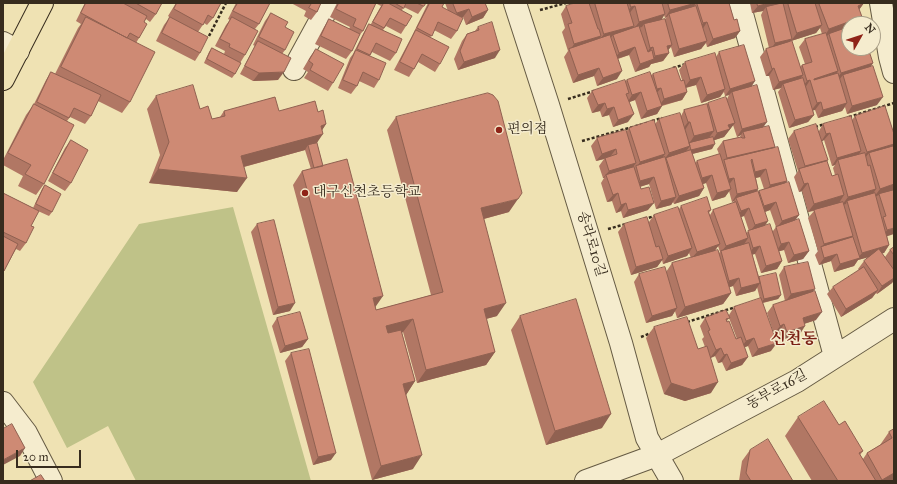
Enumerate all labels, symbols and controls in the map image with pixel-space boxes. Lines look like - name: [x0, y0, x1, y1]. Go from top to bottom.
- north arrow: [841, 16, 881, 56]
- text: N: [862, 21, 878, 36]
- place label: 편의점: [507, 122, 548, 138]
- marker: 편의점: [494, 125, 504, 135]
- place label: 대구신천초등학교: [313, 185, 421, 201]
- marker: 대구신천초등학교: [300, 188, 310, 198]
- street label: 송라로10길: [573, 209, 609, 279]
- district label: 신천동: [771, 330, 817, 350]
- street label: 동부로16길: [744, 366, 810, 414]
- scale bar: [18, 442, 83, 468]
- text: 20 m: [23, 450, 49, 464]

